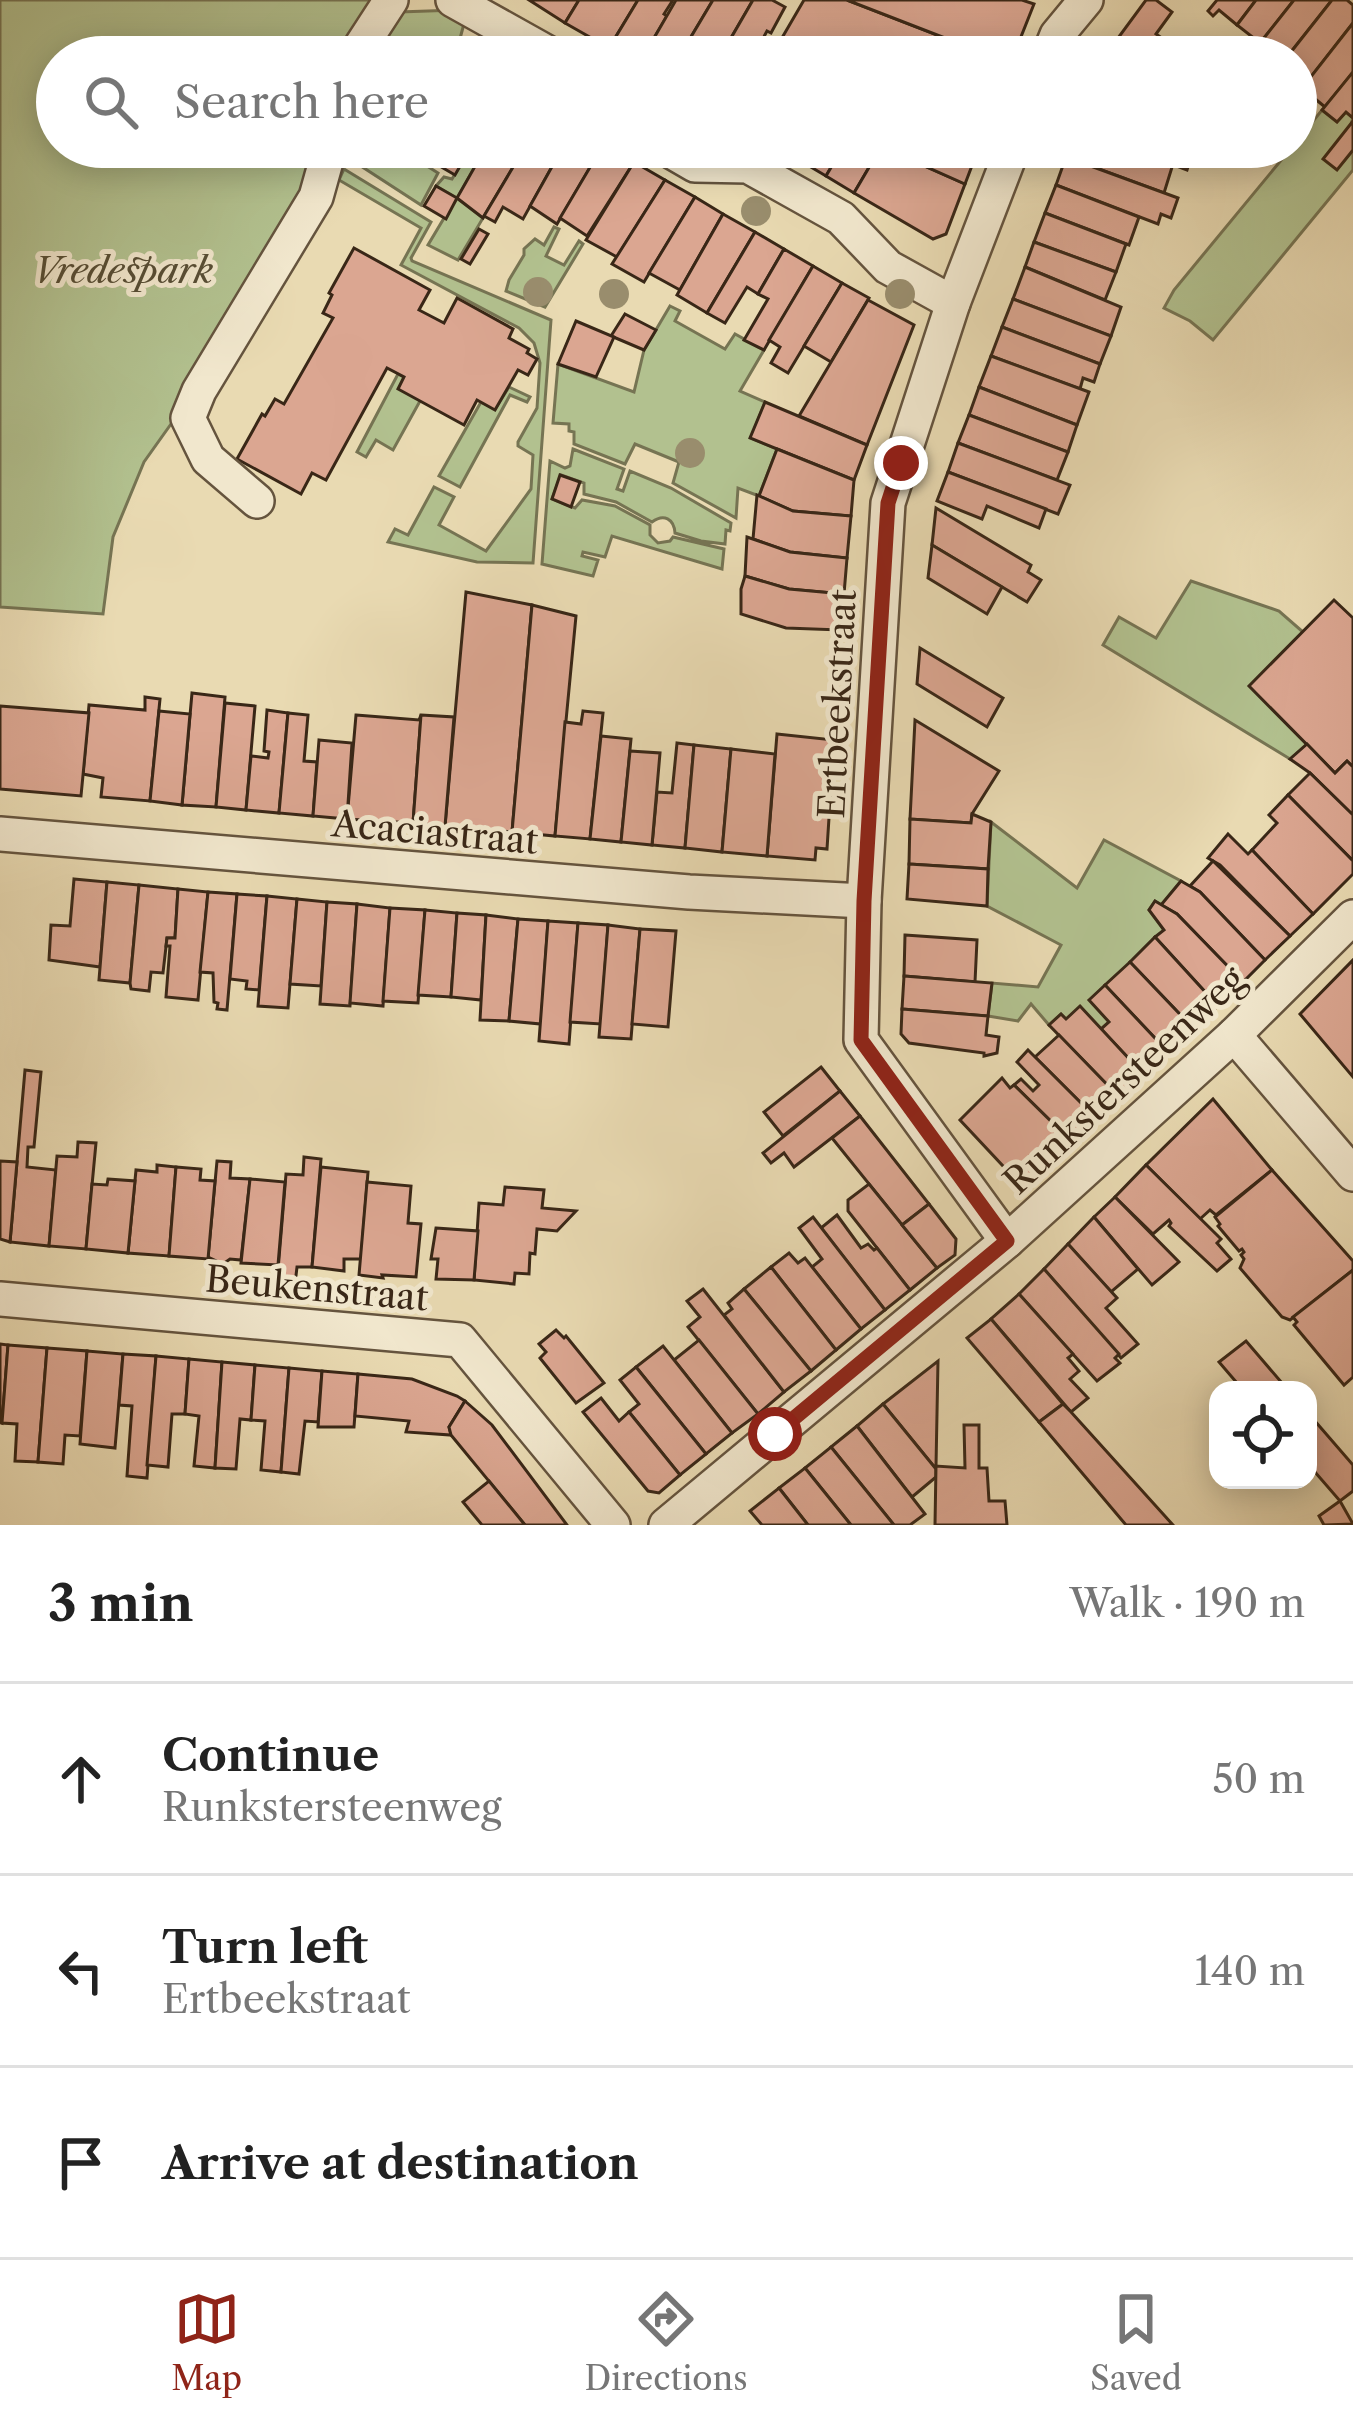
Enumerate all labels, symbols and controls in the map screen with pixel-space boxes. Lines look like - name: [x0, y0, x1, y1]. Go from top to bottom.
- search box: [36, 36, 1317, 168]
- icon: search: [78, 69, 144, 135]
- text: Search here: [174, 74, 429, 130]
- park label: Vredespark: [33, 248, 213, 292]
- route end: [874, 436, 928, 490]
- street label: Ertbeekstraat: [809, 588, 865, 820]
- street label: Acaciastraat: [329, 801, 540, 863]
- street label: Runkstersteenweg: [994, 956, 1254, 1203]
- street label: Beukenstraat: [204, 1256, 430, 1320]
- map controls: [1209, 1381, 1317, 1489]
- button: locate: [1209, 1381, 1317, 1489]
- route start: [748, 1407, 802, 1461]
- text: 3 min: [48, 1572, 194, 1634]
- text: Walk · 190 m: [1069, 1579, 1305, 1627]
- text: Continue: [162, 1727, 379, 1783]
- icon: ahead: [48, 1746, 114, 1812]
- text: 50 m: [1212, 1755, 1305, 1803]
- text: Runkstersteenweg: [162, 1783, 502, 1831]
- text: Turn left: [162, 1919, 368, 1975]
- icon: left: [48, 1938, 114, 2004]
- text: 140 m: [1195, 1947, 1305, 1995]
- text: Ertbeekstraat: [162, 1975, 411, 2023]
- icon: arrive: [48, 2130, 114, 2196]
- text: Arrive at destination: [162, 2135, 639, 2191]
- tab: Map: [171, 2286, 242, 2399]
- tab: Directions: [585, 2286, 748, 2399]
- tab: Saved: [1090, 2286, 1182, 2399]

